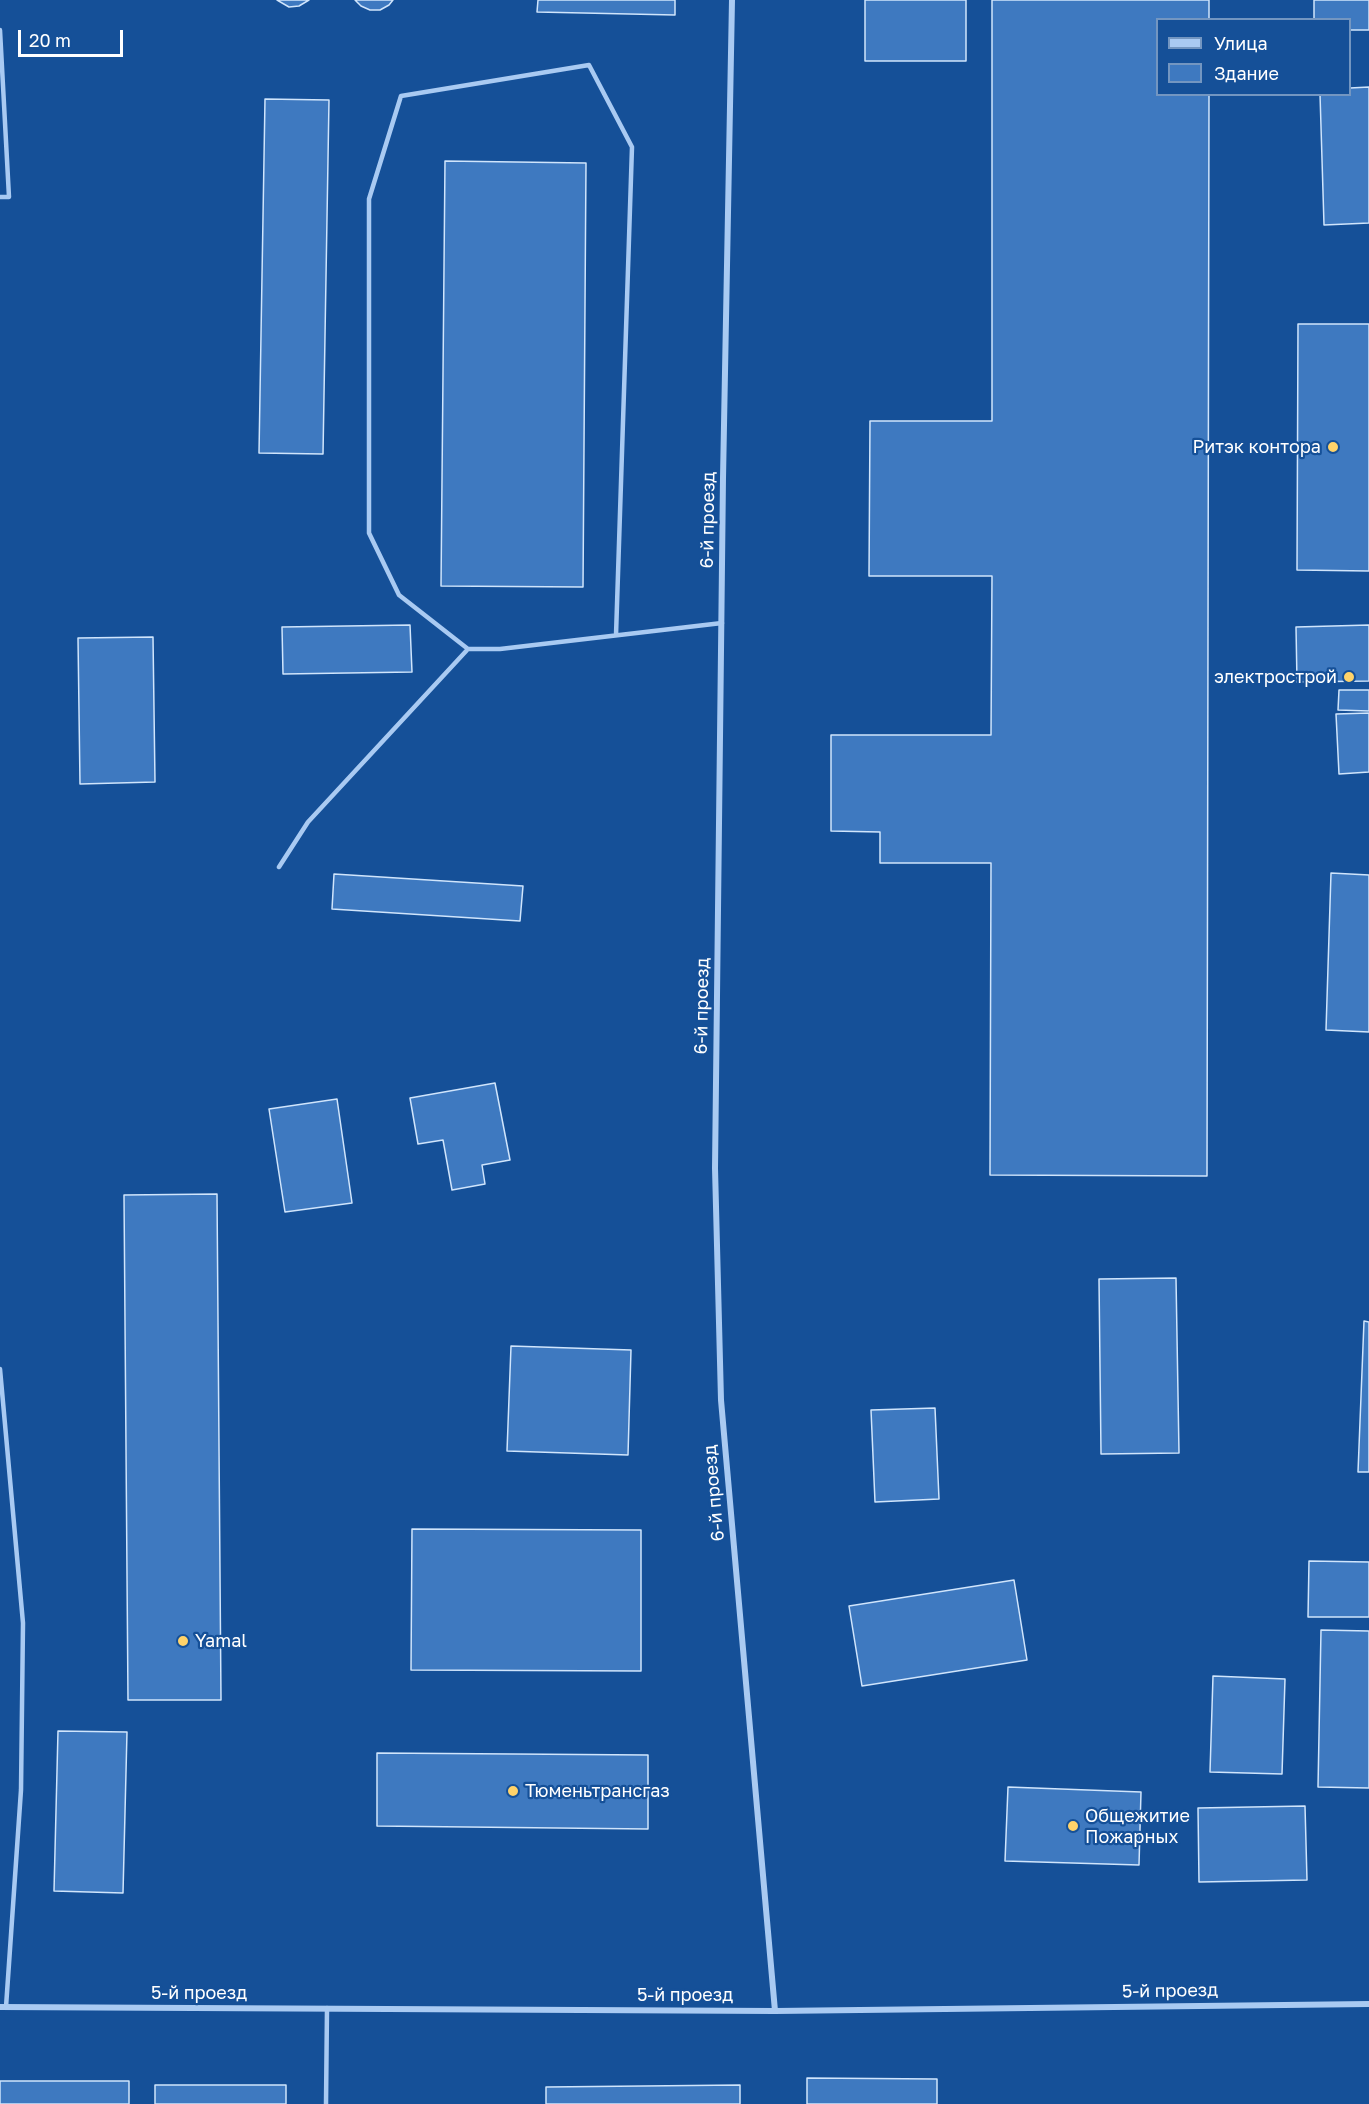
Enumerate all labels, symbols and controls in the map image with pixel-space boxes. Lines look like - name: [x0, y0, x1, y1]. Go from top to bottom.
- scale bar: [21, 18, 126, 56]
- legend: [1156, 18, 1351, 96]
- text: 20 m: [29, 29, 71, 51]
- text: Улица: [1214, 32, 1268, 54]
- text: Здание: [1214, 62, 1279, 84]
- place label: Ритэк контора: [1192, 436, 1321, 458]
- marker: Ритэк контора: [1326, 440, 1340, 454]
- street label: 6-й проезд: [696, 471, 720, 569]
- place label: электрострой: [1214, 666, 1337, 688]
- marker: электрострой: [1342, 670, 1356, 684]
- street label: 6-й проезд: [690, 957, 714, 1055]
- street label: 6-й проезд: [699, 1444, 729, 1542]
- place label: Yamal: [195, 1630, 247, 1652]
- marker: Yamal: [176, 1634, 190, 1648]
- place label: Тюменьтрансгаз: [525, 1780, 670, 1802]
- marker: Тюменьтрансгаз: [506, 1784, 520, 1798]
- place label: Общежитие Пожарных: [1085, 1805, 1190, 1848]
- marker: Общежитие Пожарных: [1066, 1819, 1080, 1833]
- street label: 5-й проезд: [1122, 1979, 1218, 2003]
- street label: 5-й проезд: [151, 1982, 247, 2004]
- street label: 5-й проезд: [637, 1984, 733, 2006]

